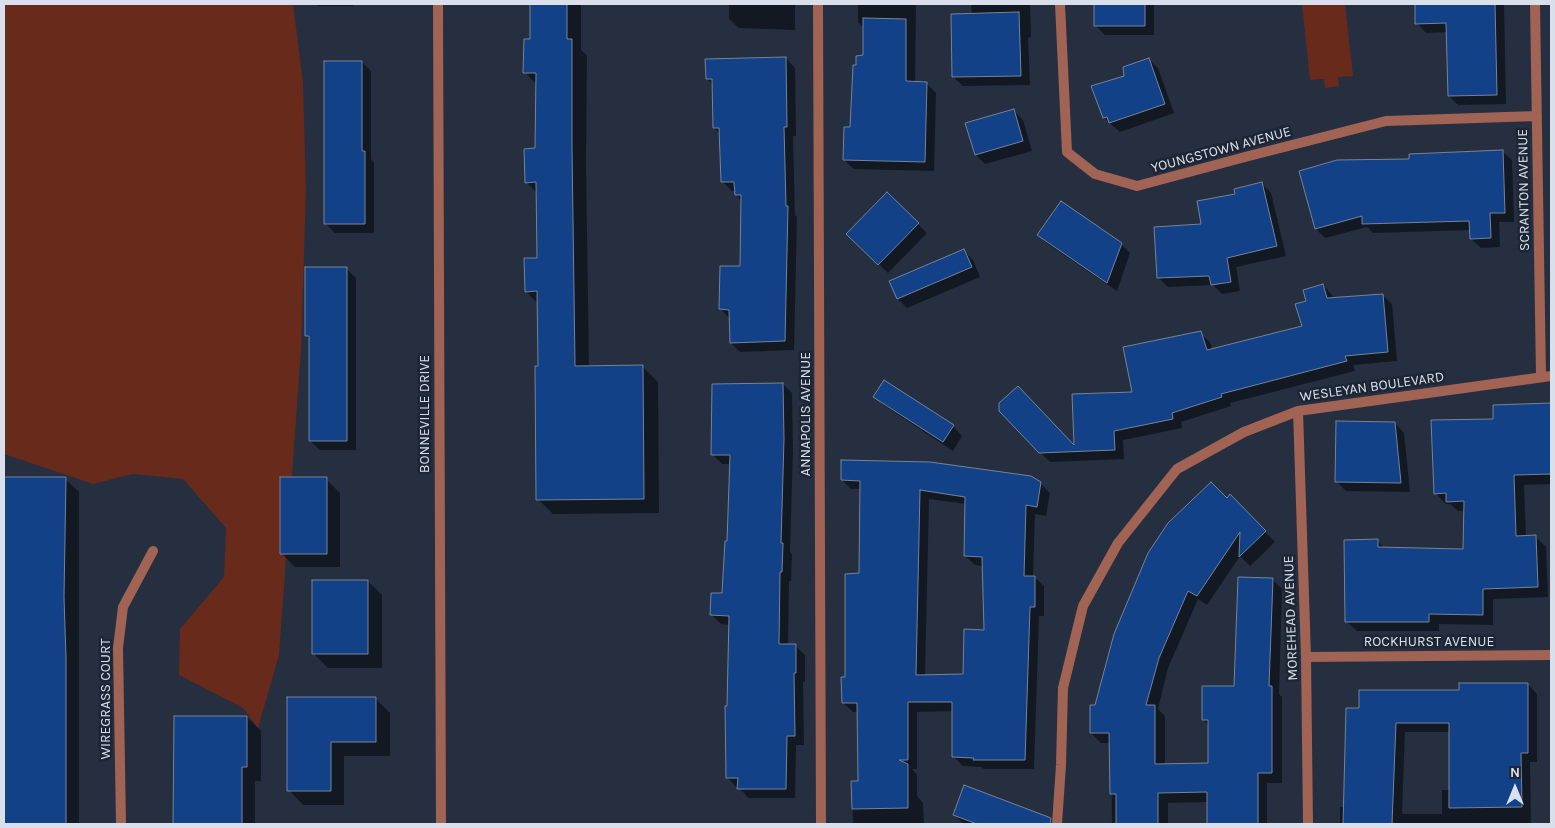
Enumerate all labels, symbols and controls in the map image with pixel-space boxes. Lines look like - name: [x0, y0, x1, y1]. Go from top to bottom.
- street label: YOUNGSTOWN AVENUE: [1149, 123, 1293, 177]
- street label: SCRANTON AVENUE: [1515, 129, 1533, 251]
- street label: ANNAPOLIS AVENUE: [798, 352, 814, 476]
- street label: BONNEVILLE DRIVE: [417, 355, 433, 473]
- street label: WESLEYAN BOULEVARD: [1299, 369, 1445, 405]
- street label: MOREHEAD AVENUE: [1280, 555, 1302, 681]
- street label: ROCKHURST AVENUE: [1364, 634, 1494, 650]
- street label: WIREGRASS COURT: [98, 638, 114, 760]
- north arrow: [1490, 763, 1540, 813]
- text: N: [1510, 764, 1520, 781]

